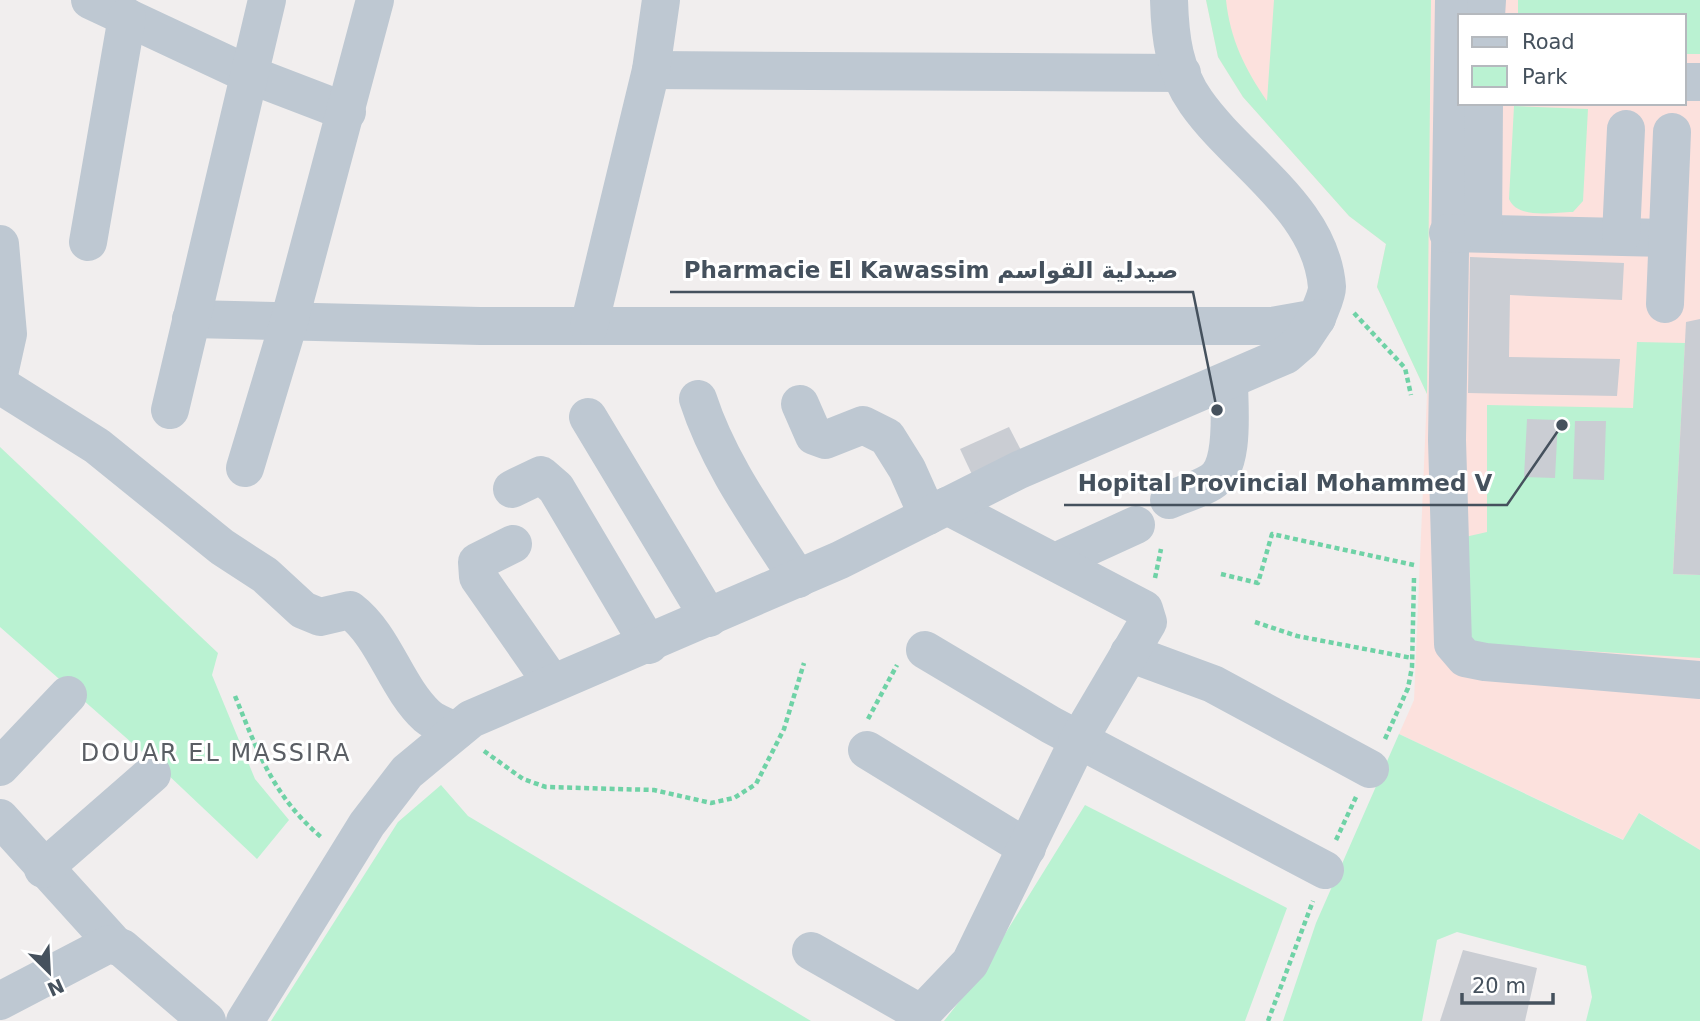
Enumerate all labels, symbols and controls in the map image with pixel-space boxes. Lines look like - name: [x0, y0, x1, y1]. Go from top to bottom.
- legend: [1458, 14, 1686, 105]
- text: Road: [1522, 30, 1575, 54]
- text: Park: [1522, 65, 1568, 89]
- callout: Pharmacie El Kawassim صيدلية القواسم: [670, 248, 1193, 292]
- text: Pharmacie El Kawassim صيدلية القواسم: [684, 257, 1178, 284]
- callout: Hopital Provincial Mohammed V: [1064, 461, 1507, 505]
- text: Hopital Provincial Mohammed V: [1078, 470, 1492, 496]
- district label: DOUAR EL MASSIRA: [81, 739, 351, 767]
- north arrow: [14, 937, 84, 1007]
- scale bar: [1462, 962, 1553, 1006]
- text: N: [44, 974, 68, 1001]
- text: 20 m: [1472, 974, 1526, 998]

